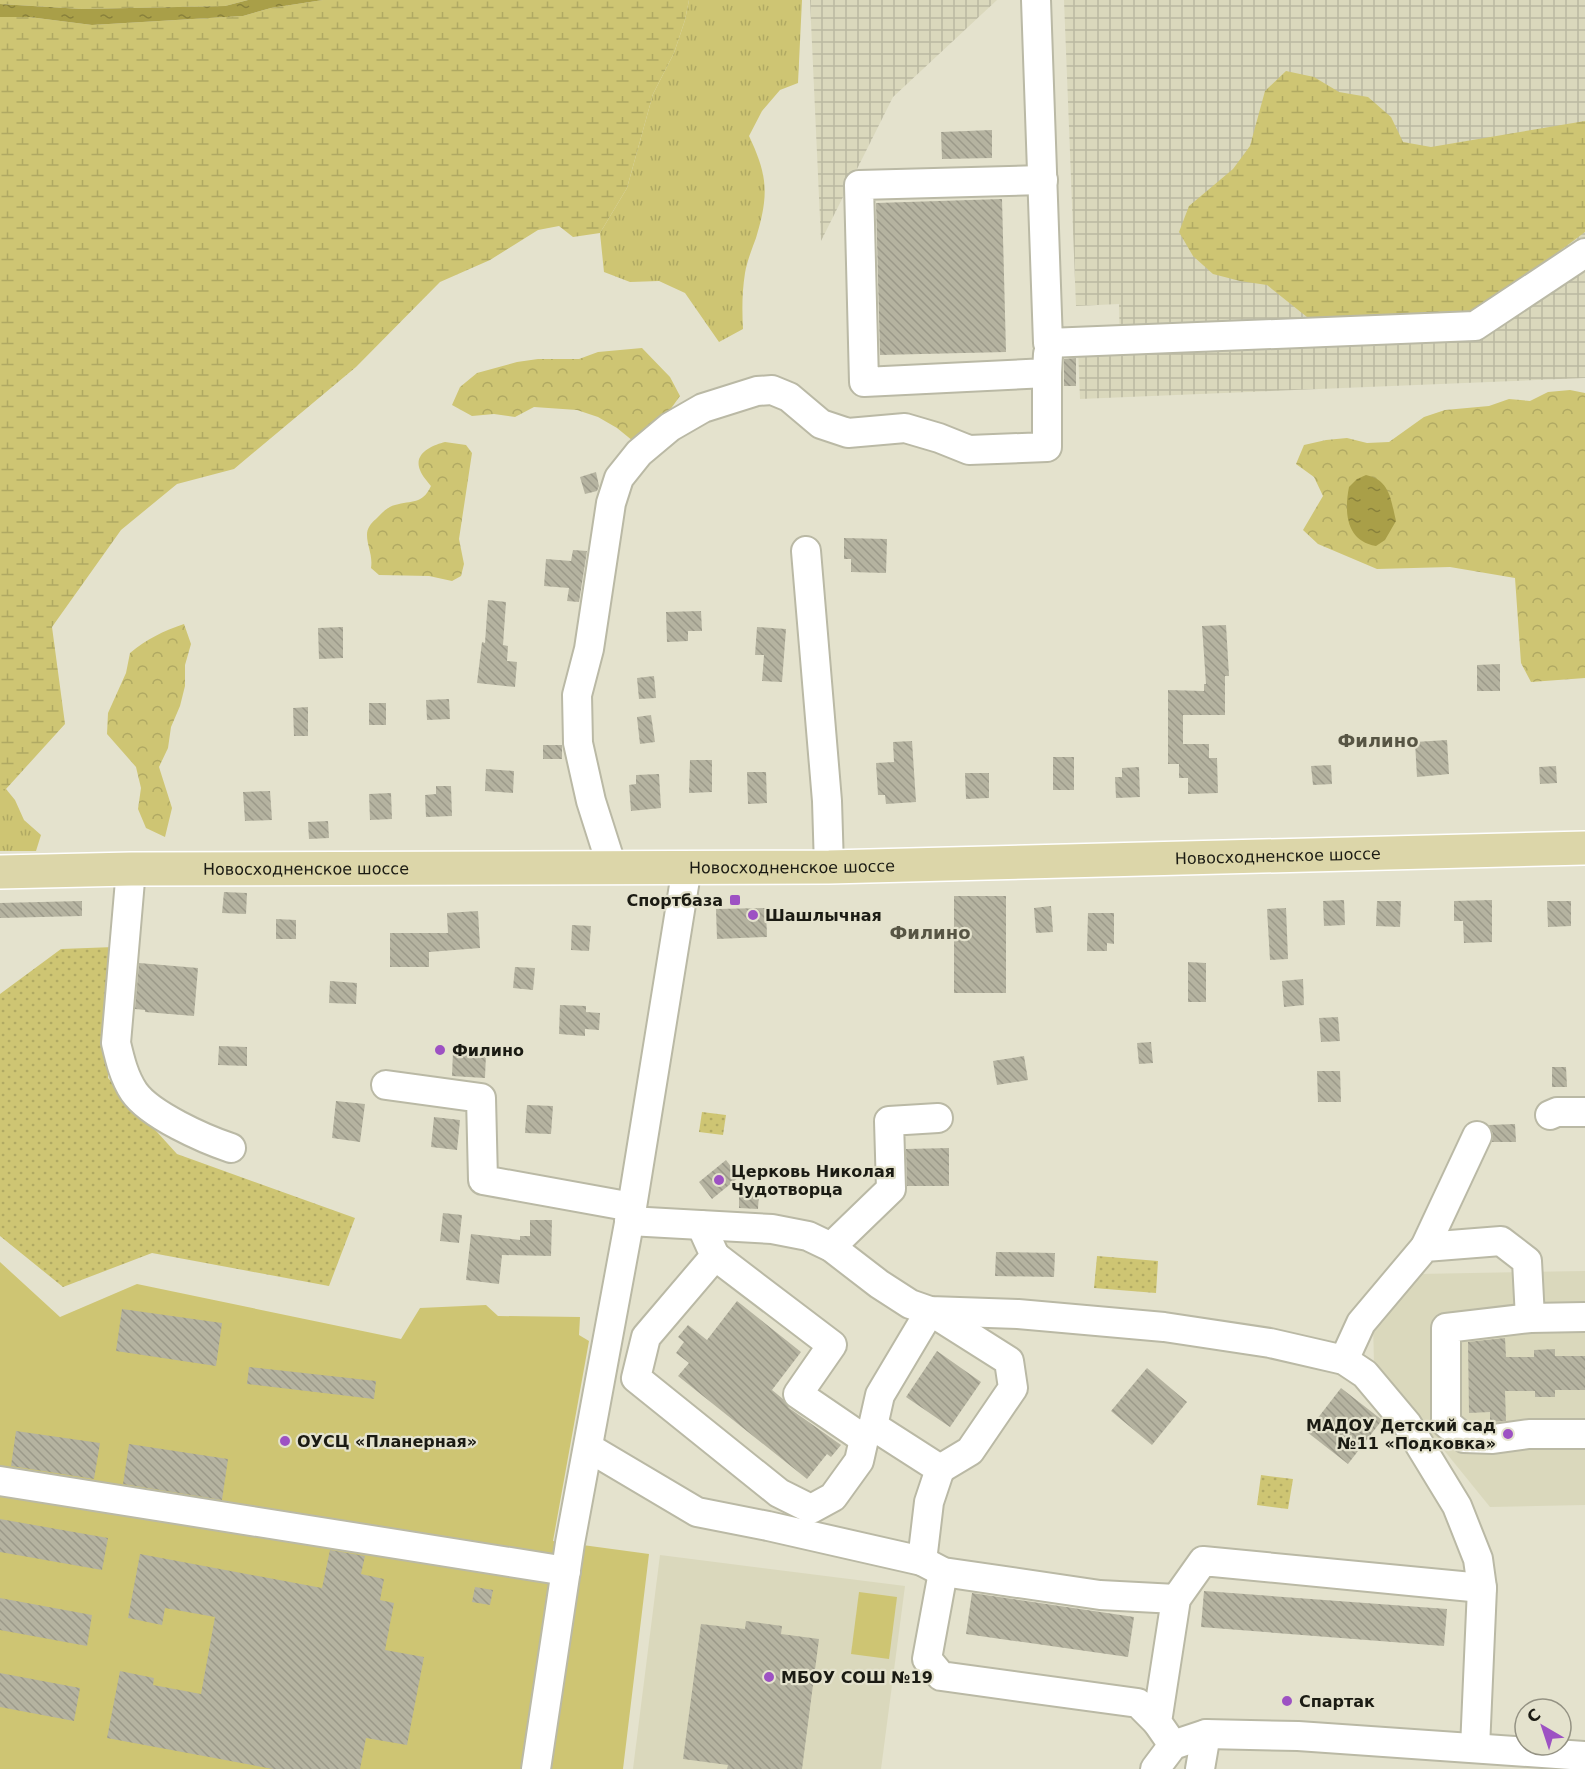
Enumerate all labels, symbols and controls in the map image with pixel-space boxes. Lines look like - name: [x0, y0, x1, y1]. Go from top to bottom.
- district label: Филино: [1337, 730, 1419, 751]
- street label: Новосходненское шоссе: [1175, 844, 1381, 868]
- street label: Новосходненское шоссе: [689, 856, 895, 877]
- street label: Новосходненское шоссе: [203, 859, 409, 879]
- place label: Спортбаза: [626, 891, 723, 910]
- marker: Спортбаза: [728, 893, 742, 907]
- place label: Шашлычная: [765, 906, 882, 925]
- marker: Шашлычная: [746, 908, 760, 922]
- district label: Филино: [889, 922, 971, 943]
- place label: Филино: [452, 1041, 524, 1060]
- marker: Филино: [433, 1043, 447, 1057]
- place label: Церковь Николая Чудотворца: [731, 1162, 895, 1199]
- marker: Церковь Николая Чудотворца: [712, 1173, 726, 1187]
- place label: МАДОУ Детский сад №11 «Подковка»: [1306, 1416, 1496, 1453]
- marker: МАДОУ Детский сад №11 «Подковка»: [1501, 1427, 1515, 1441]
- place label: ОУСЦ «Планерная»: [297, 1432, 477, 1451]
- marker: ОУСЦ «Планерная»: [278, 1434, 292, 1448]
- place label: МБОУ СОШ №19: [781, 1668, 933, 1687]
- marker: МБОУ СОШ №19: [762, 1670, 776, 1684]
- place label: Спартак: [1299, 1692, 1375, 1711]
- marker: Спартак: [1280, 1694, 1294, 1708]
- north arrow: [1513, 1697, 1573, 1757]
- text: С: [1523, 1705, 1544, 1727]

